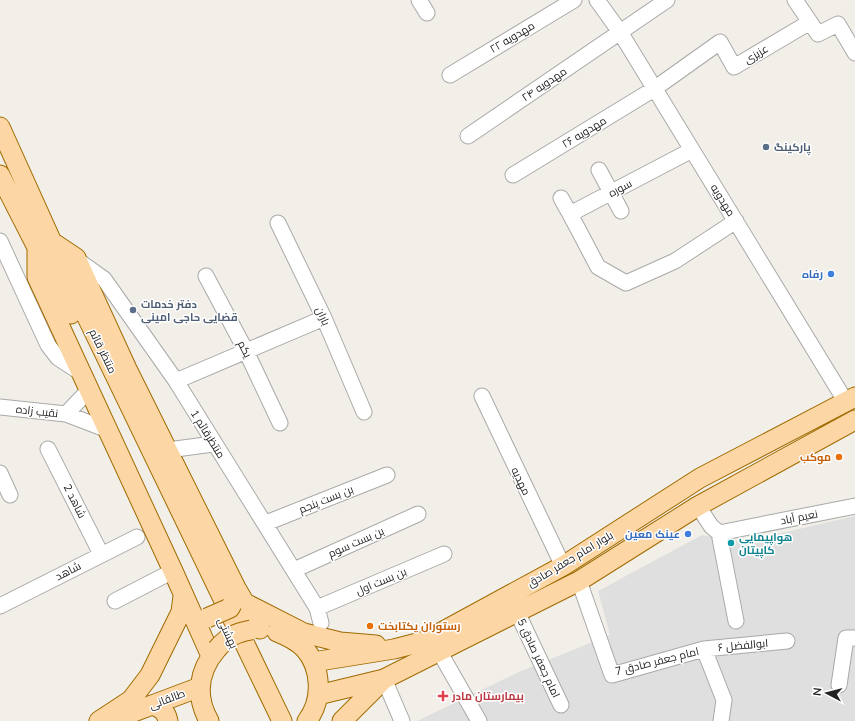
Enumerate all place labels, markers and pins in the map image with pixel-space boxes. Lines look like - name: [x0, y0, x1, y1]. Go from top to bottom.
- place label: پارکینگ: [774, 140, 811, 156]
- marker: پارکینگ: [761, 142, 771, 152]
- place label: رفاه: [802, 267, 823, 282]
- marker: رفاه: [826, 269, 836, 279]
- place label: دفتر خدمات قضایی حاجی امینی: [141, 297, 238, 325]
- marker: دفتر خدمات قضایی حاجی امینی: [128, 305, 138, 315]
- place label: موکب: [800, 450, 831, 465]
- marker: موکب: [834, 452, 844, 462]
- place label: عینک معین: [625, 527, 680, 542]
- marker: عینک معین: [683, 529, 693, 539]
- place label: هواپیمایی کاپیتان: [739, 530, 793, 559]
- marker: هواپیمایی کاپیتان: [726, 538, 736, 548]
- place label: رستوران یکتابخت: [378, 619, 461, 634]
- marker: رستوران یکتابخت: [365, 621, 375, 631]
- place label: بیمارستان مادر: [451, 689, 524, 704]
- marker: بیمارستان مادر: [437, 690, 449, 702]

